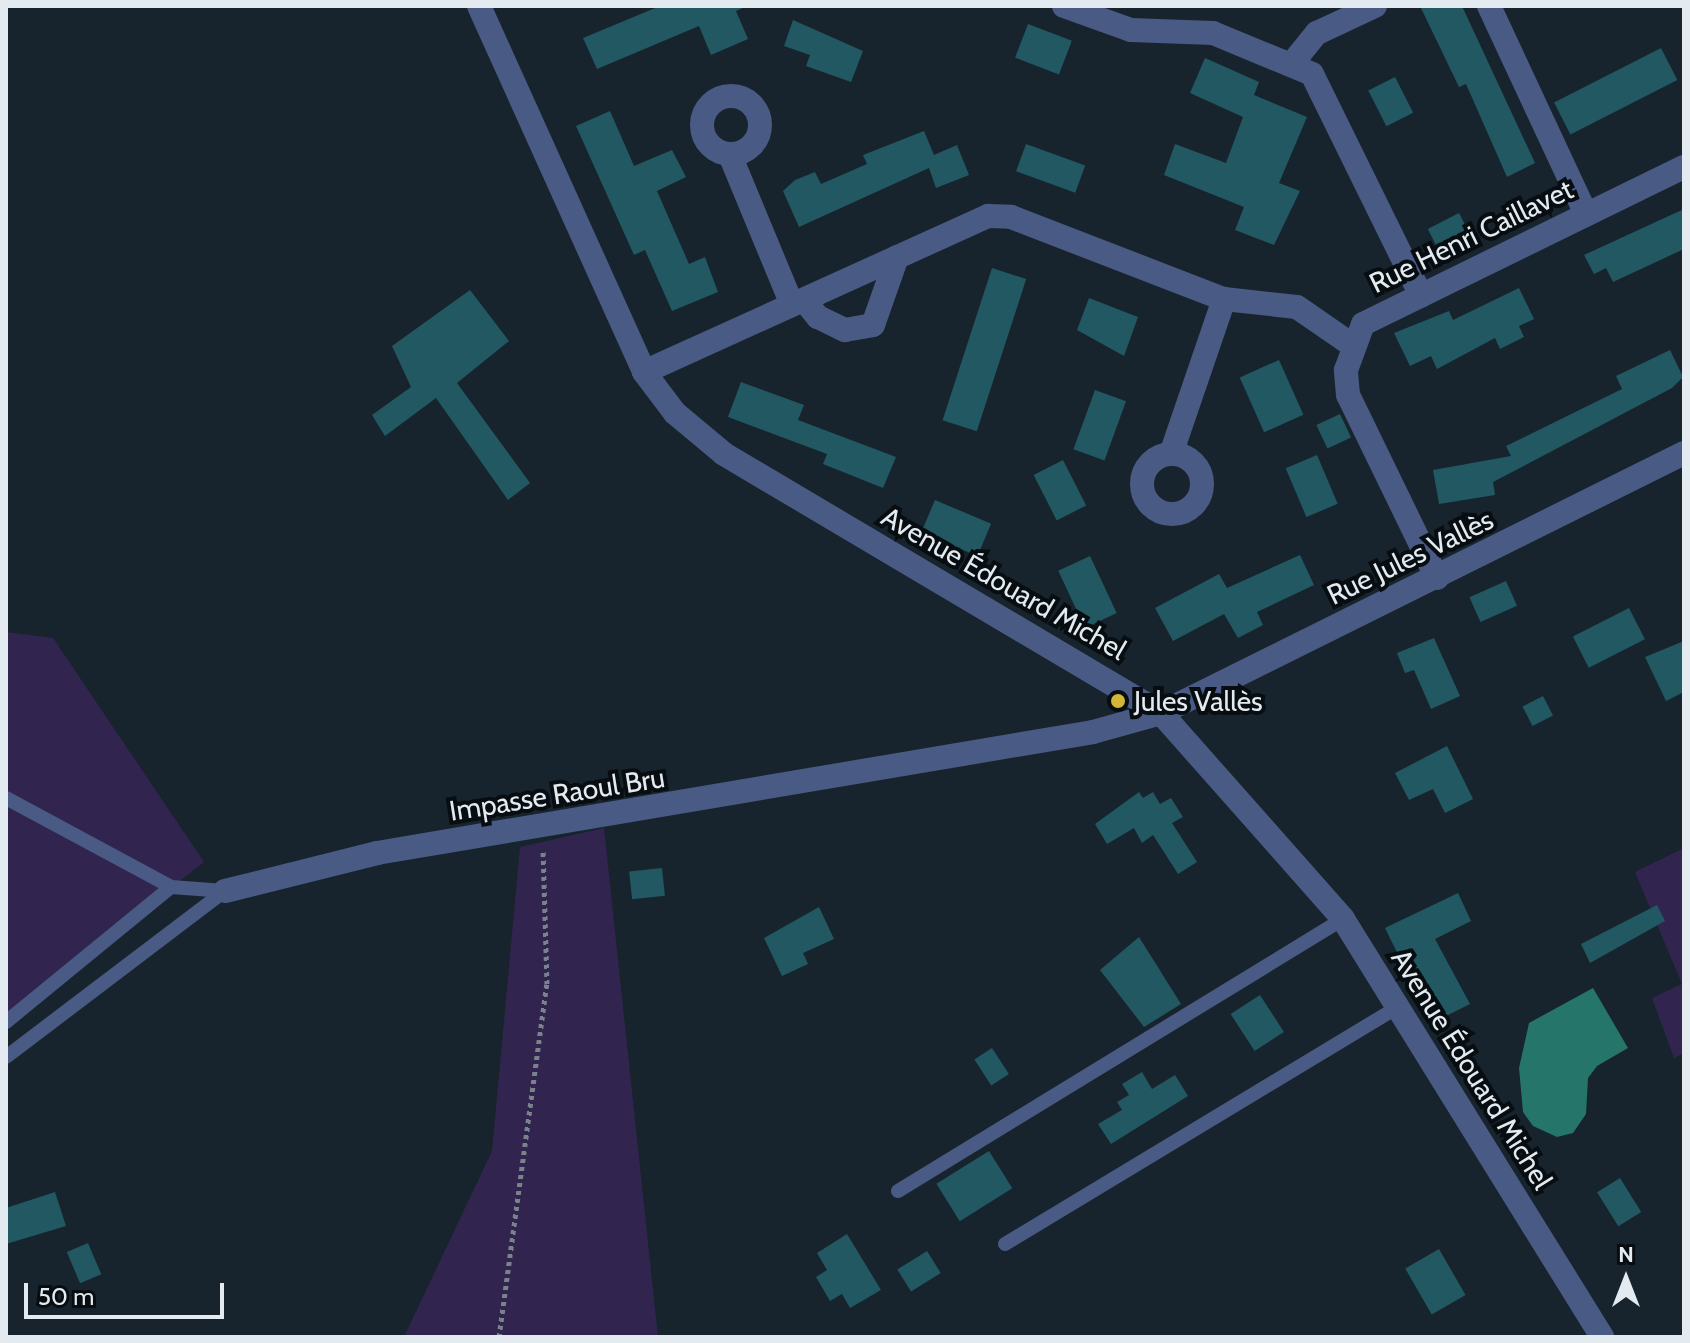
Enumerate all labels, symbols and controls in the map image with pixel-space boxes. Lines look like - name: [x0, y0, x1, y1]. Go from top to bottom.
- street label: Rue Henri Caillavet: [1364, 172, 1578, 300]
- street label: Avenue Édouard Michel: [876, 499, 1132, 667]
- street label: Rue Jules Vallès: [1322, 502, 1498, 612]
- place label: Jules Vallès: [1134, 684, 1263, 718]
- marker: Jules Vallès: [1109, 692, 1127, 710]
- street label: Impasse Raoul Bru: [447, 760, 667, 828]
- street label: Avenue Édouard Michel: [1384, 943, 1560, 1195]
- north arrow: [1586, 1239, 1666, 1319]
- text: N: [1618, 1241, 1634, 1268]
- scale bar: [28, 1267, 228, 1317]
- text: 50 m: [38, 1282, 94, 1311]

